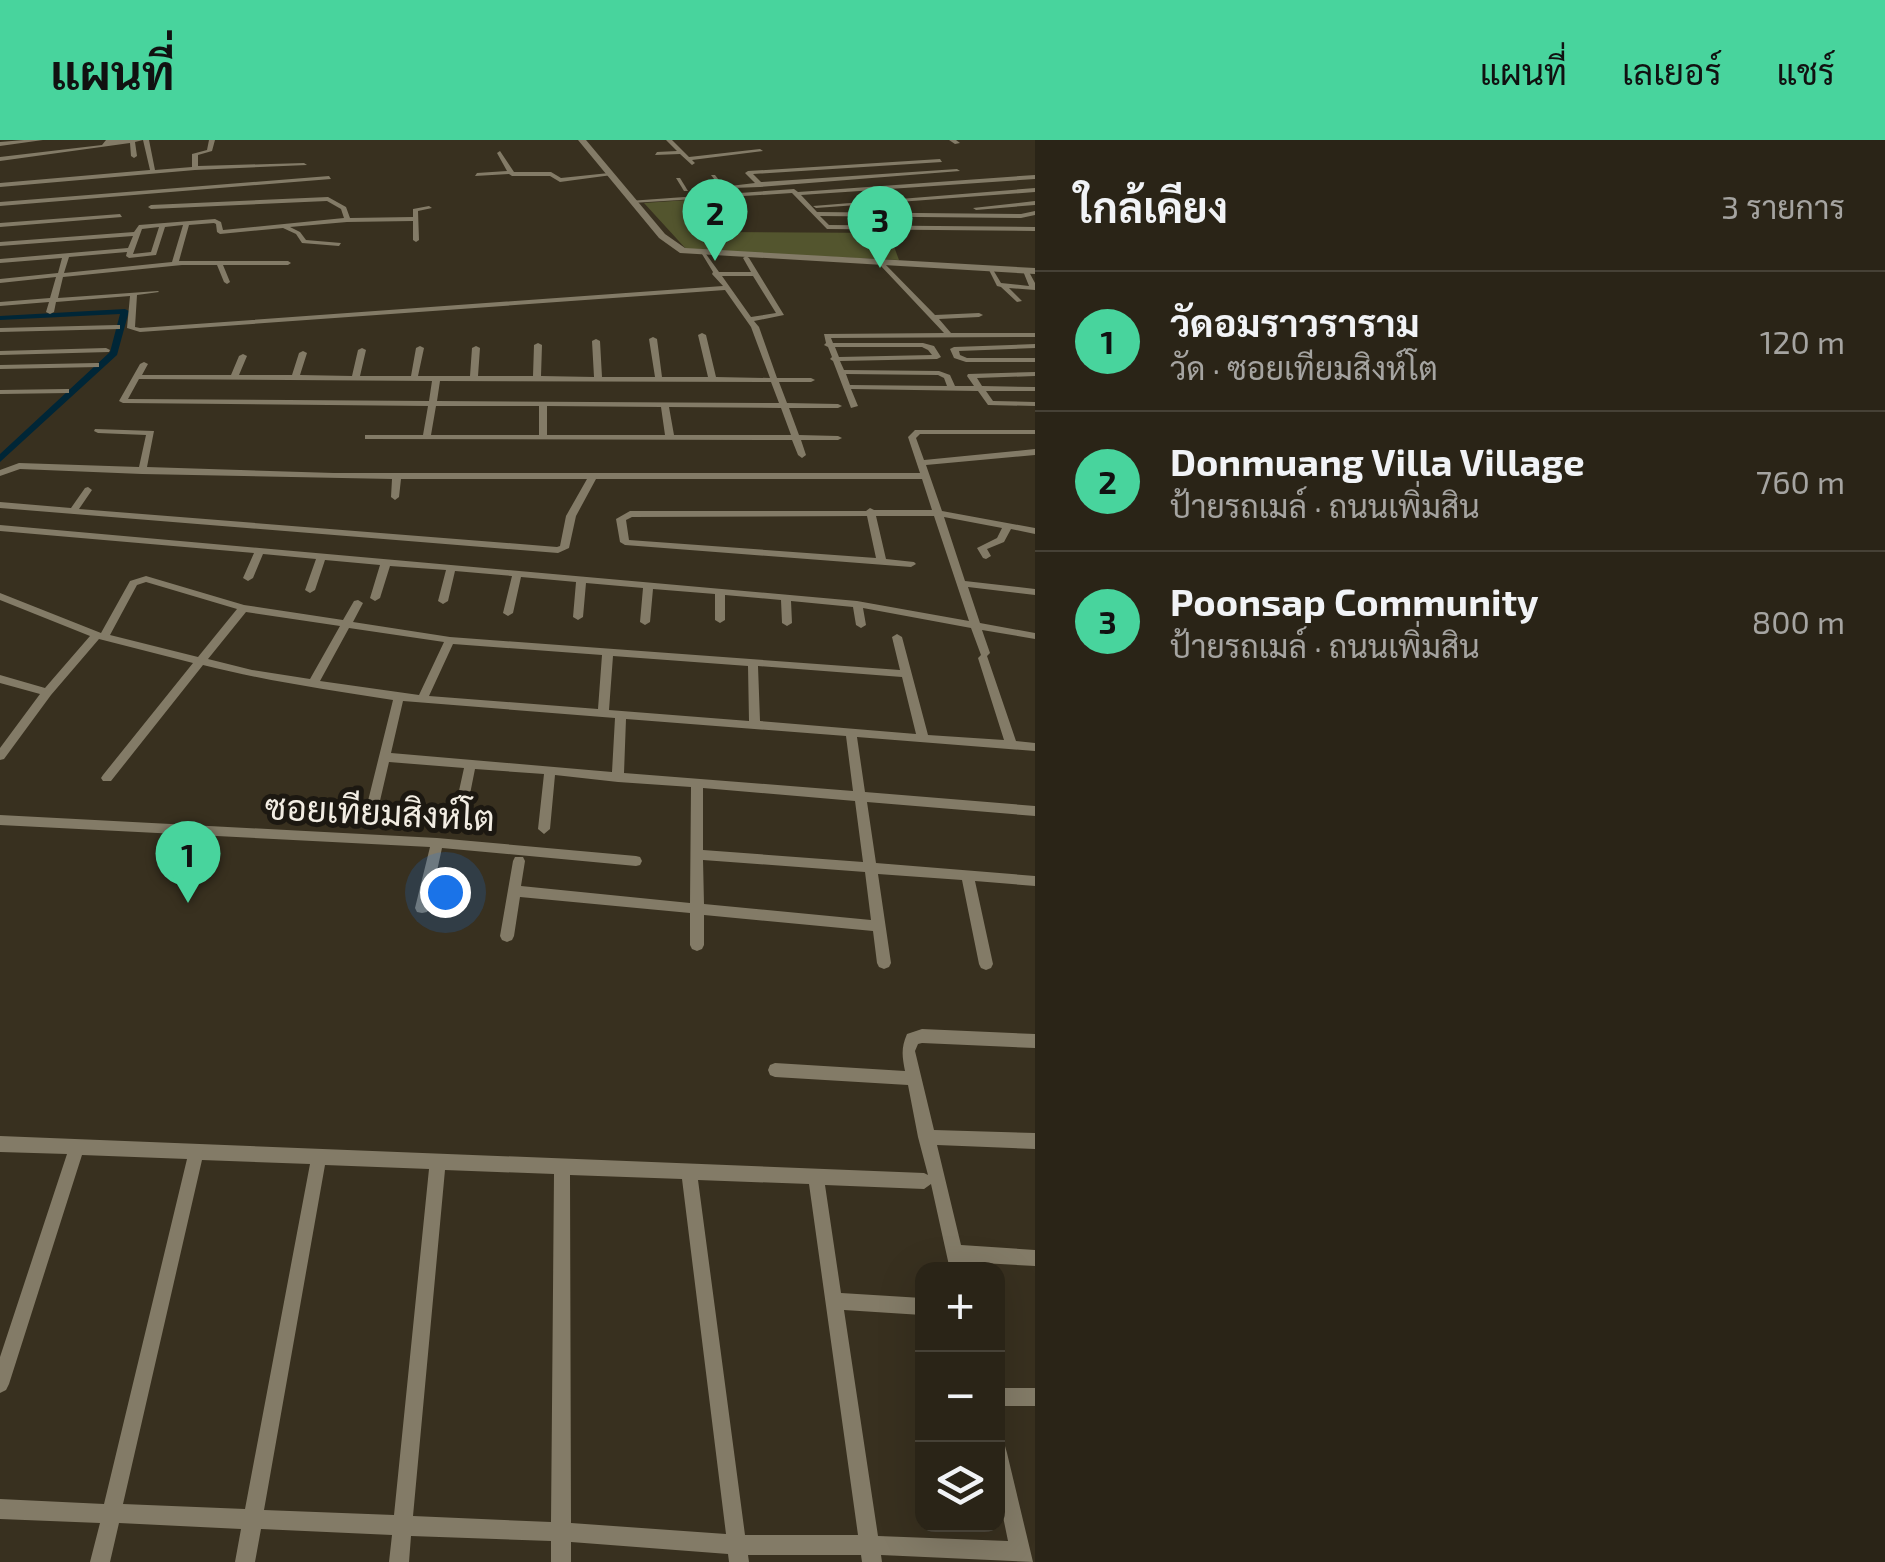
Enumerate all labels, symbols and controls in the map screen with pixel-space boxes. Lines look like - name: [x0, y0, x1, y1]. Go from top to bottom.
- text: แผนที่: [50, 42, 174, 100]
- text: แผนที่: [1480, 50, 1567, 92]
- text: เลเยอร์: [1622, 50, 1722, 92]
- text: แชร์: [1777, 50, 1835, 92]
- pin: 2: [682, 178, 748, 261]
- text: ใกล้เคียง: [1075, 181, 1228, 231]
- pin: 3: [848, 186, 912, 268]
- text: 3 รายการ: [1721, 187, 1845, 225]
- text: วัดอมราวราราม: [1170, 299, 1420, 345]
- text: 1: [1101, 322, 1114, 360]
- text: 120 m: [1760, 322, 1845, 360]
- text: วัด · ซอยเทียมสิงห์โต: [1170, 348, 1438, 386]
- text: Donmuang Villa Village: [1170, 438, 1585, 484]
- text: 2: [1098, 462, 1117, 500]
- text: 760 m: [1756, 462, 1845, 500]
- text: ป้ายรถเมล์ · ถนนเพิ่มสิน: [1170, 486, 1480, 524]
- text: Poonsap Community: [1170, 578, 1539, 624]
- text: 3: [1098, 602, 1117, 640]
- text: 800 m: [1752, 602, 1845, 640]
- text: ป้ายรถเมล์ · ถนนเพิ่มสิน: [1170, 626, 1480, 664]
- street label: ซอยเทียมสิงห์โต: [264, 784, 496, 838]
- pin: 1: [156, 820, 220, 903]
- your location: [420, 867, 471, 918]
- map controls: [915, 1262, 1005, 1532]
- button: +: [915, 1262, 1005, 1352]
- button: −: [915, 1352, 1005, 1442]
- button: layers: [915, 1442, 1005, 1532]

